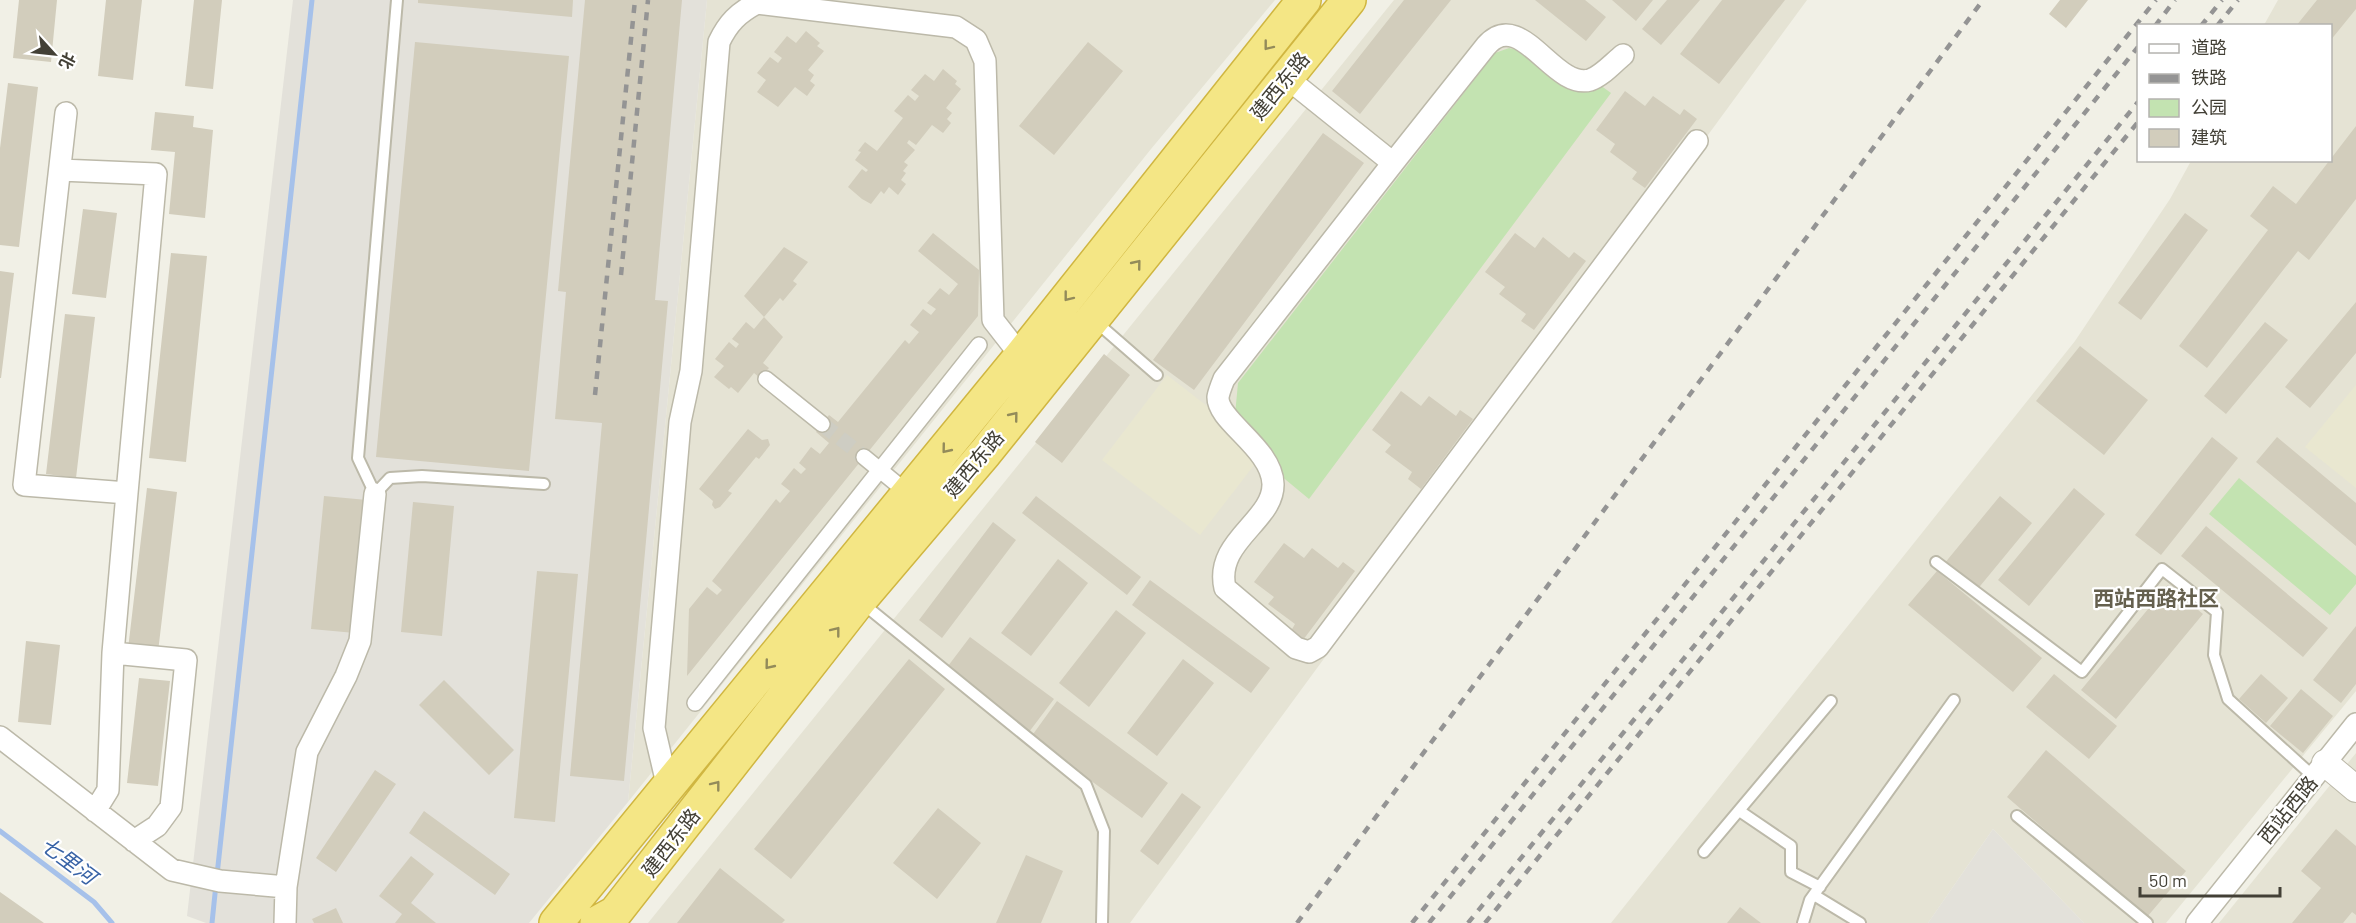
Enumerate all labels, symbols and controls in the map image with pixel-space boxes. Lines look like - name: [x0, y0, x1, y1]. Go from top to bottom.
- north arrow: [24, 24, 84, 84]
- legend: [2137, 24, 2332, 162]
- text: 道路: [2191, 36, 2227, 58]
- one-way arrow: [1264, 39, 1275, 50]
- street label: 建西东路: [1245, 47, 1314, 124]
- text: 北: [56, 50, 80, 72]
- text: 铁路: [2191, 66, 2227, 88]
- text: 公园: [2191, 96, 2227, 118]
- text: 建筑: [2191, 126, 2227, 148]
- one-way arrow: [1129, 260, 1140, 271]
- one-way arrow: [1065, 290, 1076, 301]
- one-way arrow: [1007, 412, 1018, 423]
- street label: 建西东路: [938, 425, 1008, 502]
- one-way arrow: [942, 442, 953, 453]
- district label: 西站西路社区: [2093, 585, 2219, 610]
- one-way arrow: [828, 626, 839, 637]
- one-way arrow: [766, 658, 777, 669]
- street label: 西站西路: [2253, 771, 2322, 848]
- one-way arrow: [709, 780, 720, 791]
- street label: 建西东路: [636, 803, 704, 881]
- water label: 七里河: [36, 831, 105, 891]
- scale bar: [2140, 860, 2280, 898]
- text: 50 m: [2149, 869, 2187, 891]

